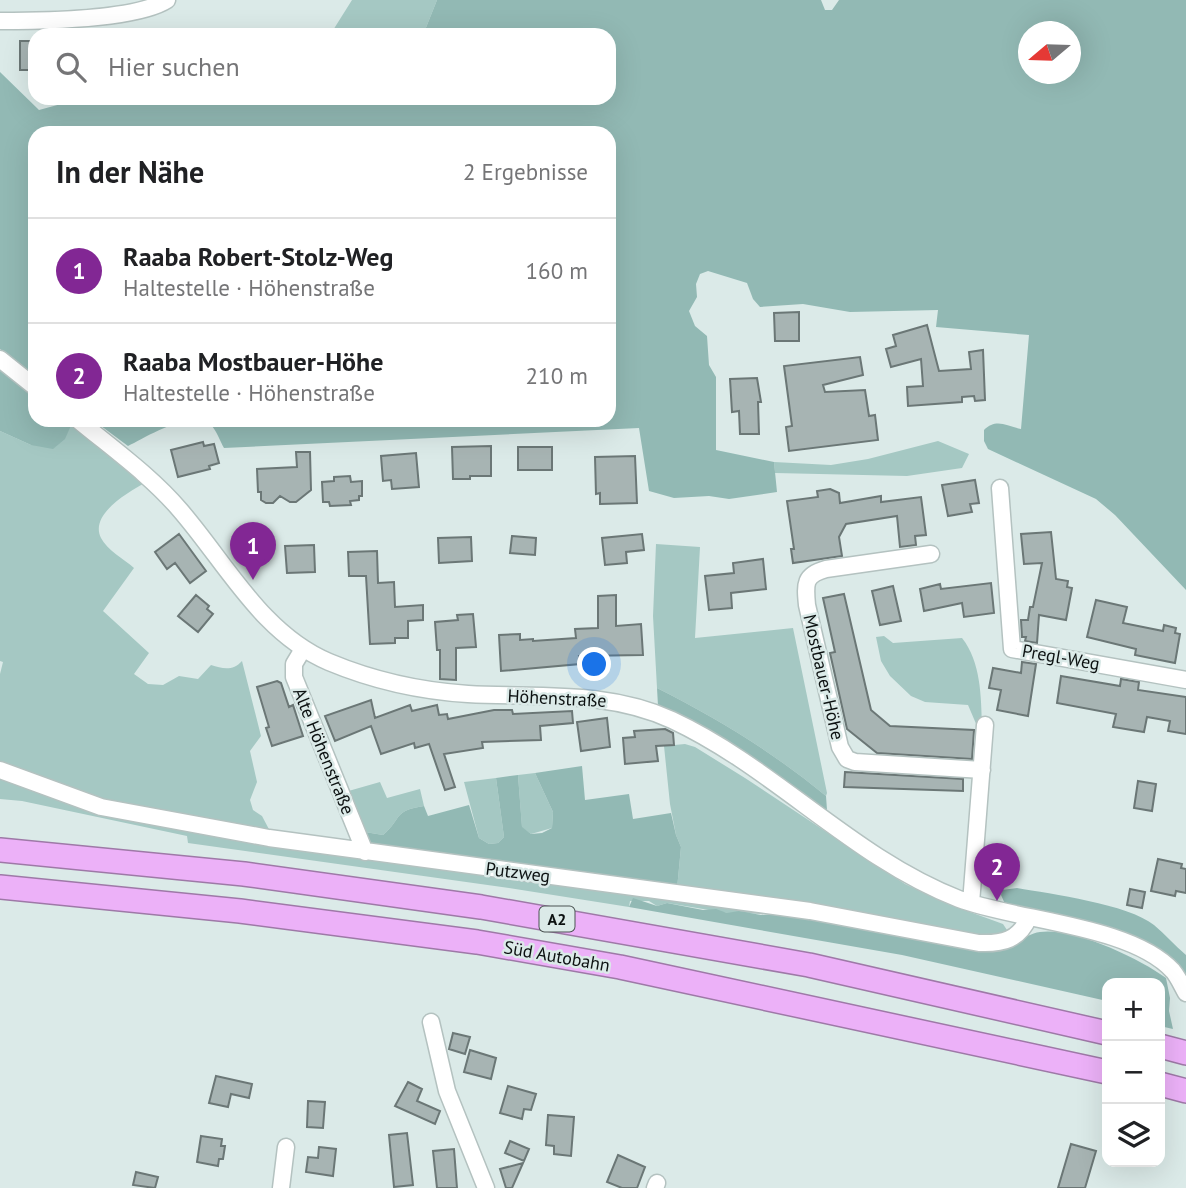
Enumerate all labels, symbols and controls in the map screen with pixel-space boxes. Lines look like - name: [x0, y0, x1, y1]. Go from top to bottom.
- north arrow: [1018, 21, 1081, 84]
- search box: [28, 28, 616, 105]
- icon: search: [52, 48, 90, 86]
- text: Hier suchen: [108, 50, 240, 83]
- text: In der Nähe: [56, 152, 204, 191]
- text: 2 Ergebnisse: [463, 157, 588, 186]
- text: Raaba Robert-Stolz-Weg: [123, 240, 393, 273]
- text: 1: [72, 256, 86, 285]
- text: 160 m: [526, 256, 588, 285]
- text: Haltestelle · Höhenstraße: [123, 273, 375, 302]
- text: Raaba Mostbauer-Höhe: [123, 345, 383, 378]
- text: 2: [72, 361, 86, 390]
- text: 210 m: [526, 361, 588, 390]
- text: Haltestelle · Höhenstraße: [123, 378, 375, 407]
- pin: 1: [230, 522, 276, 580]
- street label: Mostbauer-Höhe: [798, 612, 850, 742]
- street label: Pregl-Weg: [1020, 639, 1102, 675]
- your location: [577, 647, 611, 681]
- street label: Alte Höhenstraße: [288, 684, 360, 818]
- street label: Höhenstraße: [507, 684, 607, 712]
- pin: 2: [974, 843, 1020, 901]
- street label: Putzweg: [484, 857, 552, 887]
- road number: A2: [540, 906, 574, 931]
- street label: Süd Autobahn: [502, 935, 612, 977]
- map controls: [1102, 978, 1165, 1167]
- button: +: [1102, 978, 1165, 1041]
- button: −: [1102, 1041, 1165, 1104]
- button: layers: [1102, 1104, 1165, 1167]

